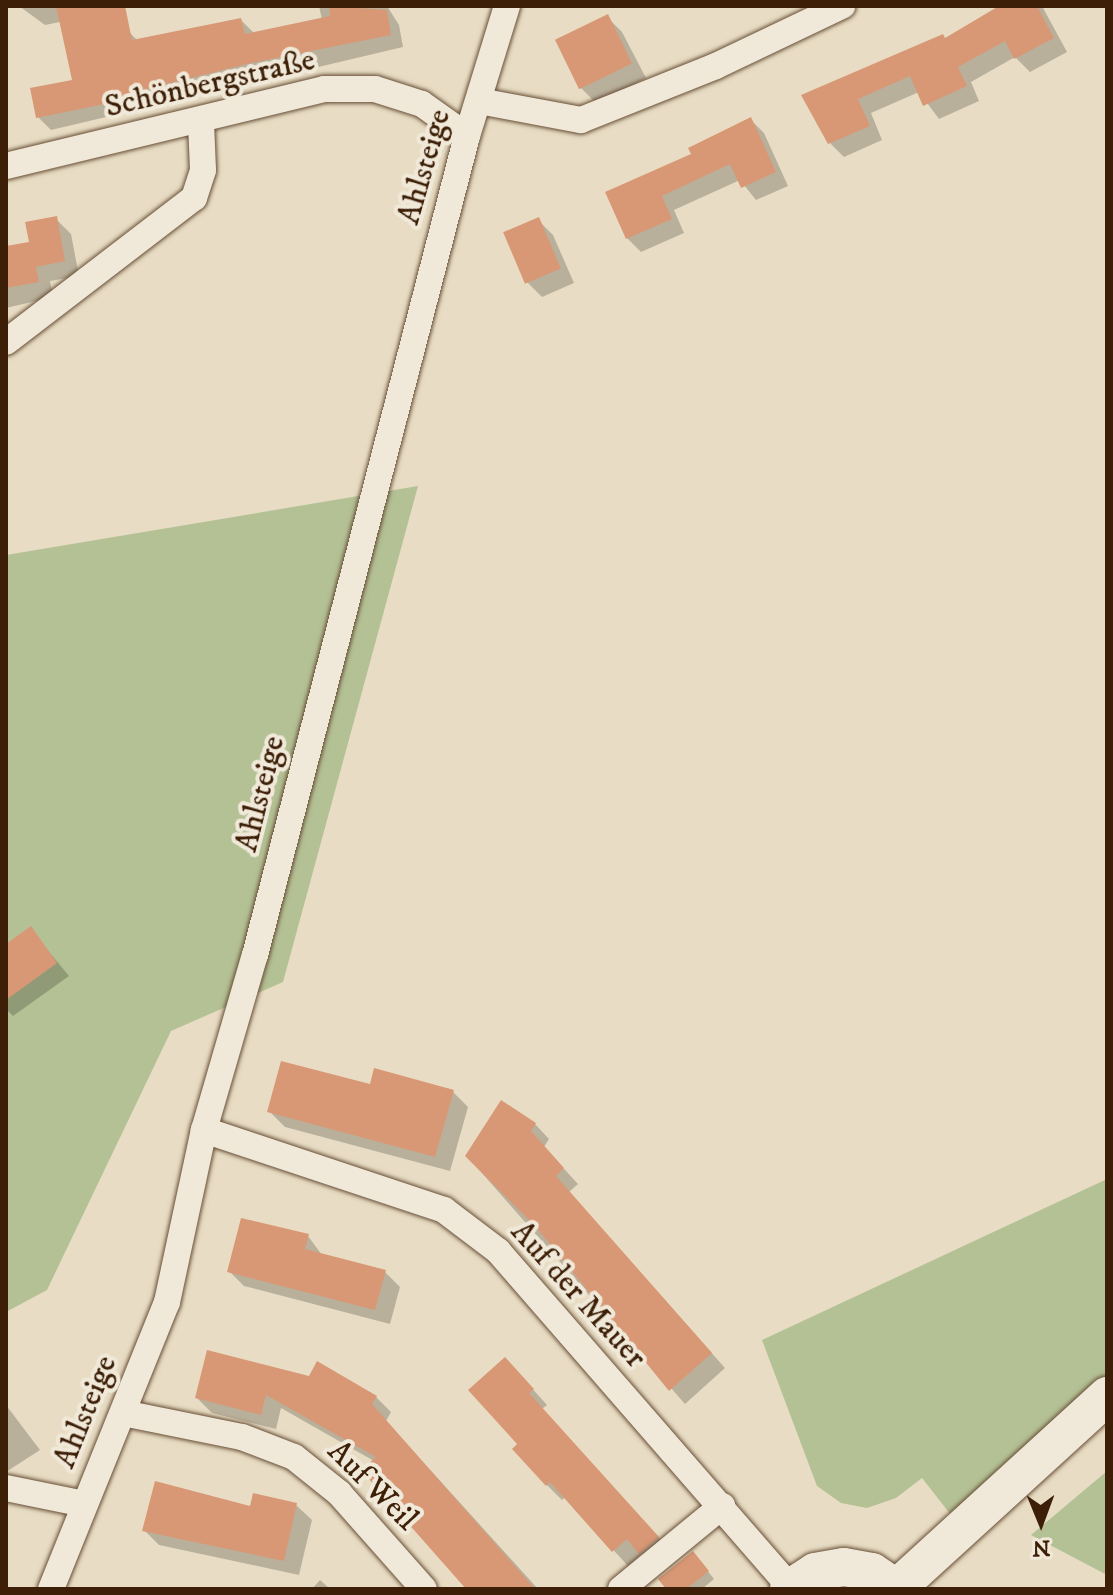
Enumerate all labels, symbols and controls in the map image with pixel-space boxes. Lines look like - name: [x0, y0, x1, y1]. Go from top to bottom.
- street label: Schönbergstraße: [101, 41, 319, 127]
- street label: Ahlsteige: [390, 105, 460, 229]
- street label: Ahlsteige: [228, 732, 294, 856]
- street label: Auf der Mauer: [502, 1214, 654, 1376]
- street label: Ahlsteige: [46, 1350, 126, 1474]
- street label: Auf Weil: [319, 1433, 425, 1539]
- north arrow: [1001, 1483, 1081, 1563]
- text: N: [1032, 1534, 1051, 1561]

